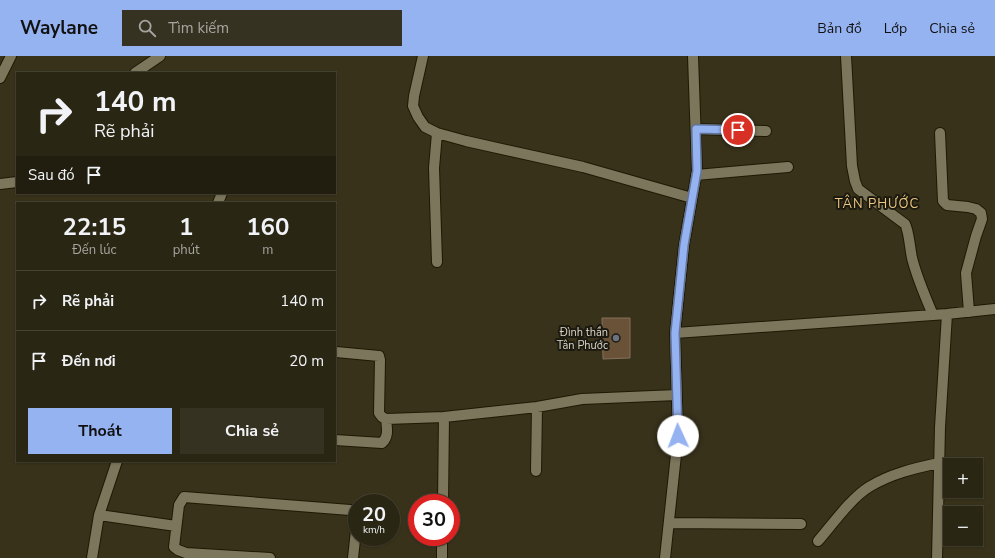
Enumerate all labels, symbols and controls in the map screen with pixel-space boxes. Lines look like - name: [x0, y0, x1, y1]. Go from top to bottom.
- search box: [122, 10, 402, 46]
- text: Waylane: [20, 15, 98, 41]
- icon: search: [136, 17, 158, 39]
- text: Tìm kiếm: [168, 18, 229, 38]
- text: Bản đồ: [817, 19, 862, 38]
- text: Lớp: [884, 19, 907, 38]
- text: Chia sẻ: [929, 19, 975, 38]
- text: 140 m: [94, 83, 177, 121]
- icon: right: [28, 88, 80, 140]
- pin: [721, 113, 755, 147]
- text: Rẽ phải: [94, 119, 154, 143]
- icon: arrive: [727, 119, 749, 141]
- icon: arrive: [83, 164, 105, 186]
- text: Sau đó: [28, 165, 75, 185]
- district label: TÂN PHƯỚC: [835, 194, 919, 213]
- text: 22:15: [63, 211, 126, 243]
- text: 1: [179, 211, 193, 243]
- text: 160: [246, 211, 289, 243]
- text: Đến lúc: [72, 241, 117, 259]
- text: phút: [173, 241, 200, 259]
- text: m: [262, 241, 273, 259]
- icon: right: [28, 290, 50, 312]
- text: Rẽ phải: [62, 291, 114, 311]
- text: 140 m: [280, 291, 324, 311]
- place label: Đình thần Tân Phước: [557, 325, 608, 353]
- marker: Đình thần Tân Phước: [611, 333, 621, 343]
- icon: arrive: [28, 350, 50, 372]
- text: Đến nơi: [62, 351, 116, 371]
- text: 20 m: [289, 351, 324, 371]
- button: Thoát: [28, 408, 172, 454]
- button: Chia sẻ: [180, 408, 324, 454]
- position arrow: [657, 415, 699, 457]
- map controls: [943, 458, 983, 546]
- button: +: [943, 458, 983, 498]
- speed limit sign: 30: [408, 494, 460, 546]
- text: 20: [362, 501, 386, 528]
- button: −: [943, 506, 983, 546]
- text: km/h: [363, 523, 385, 537]

